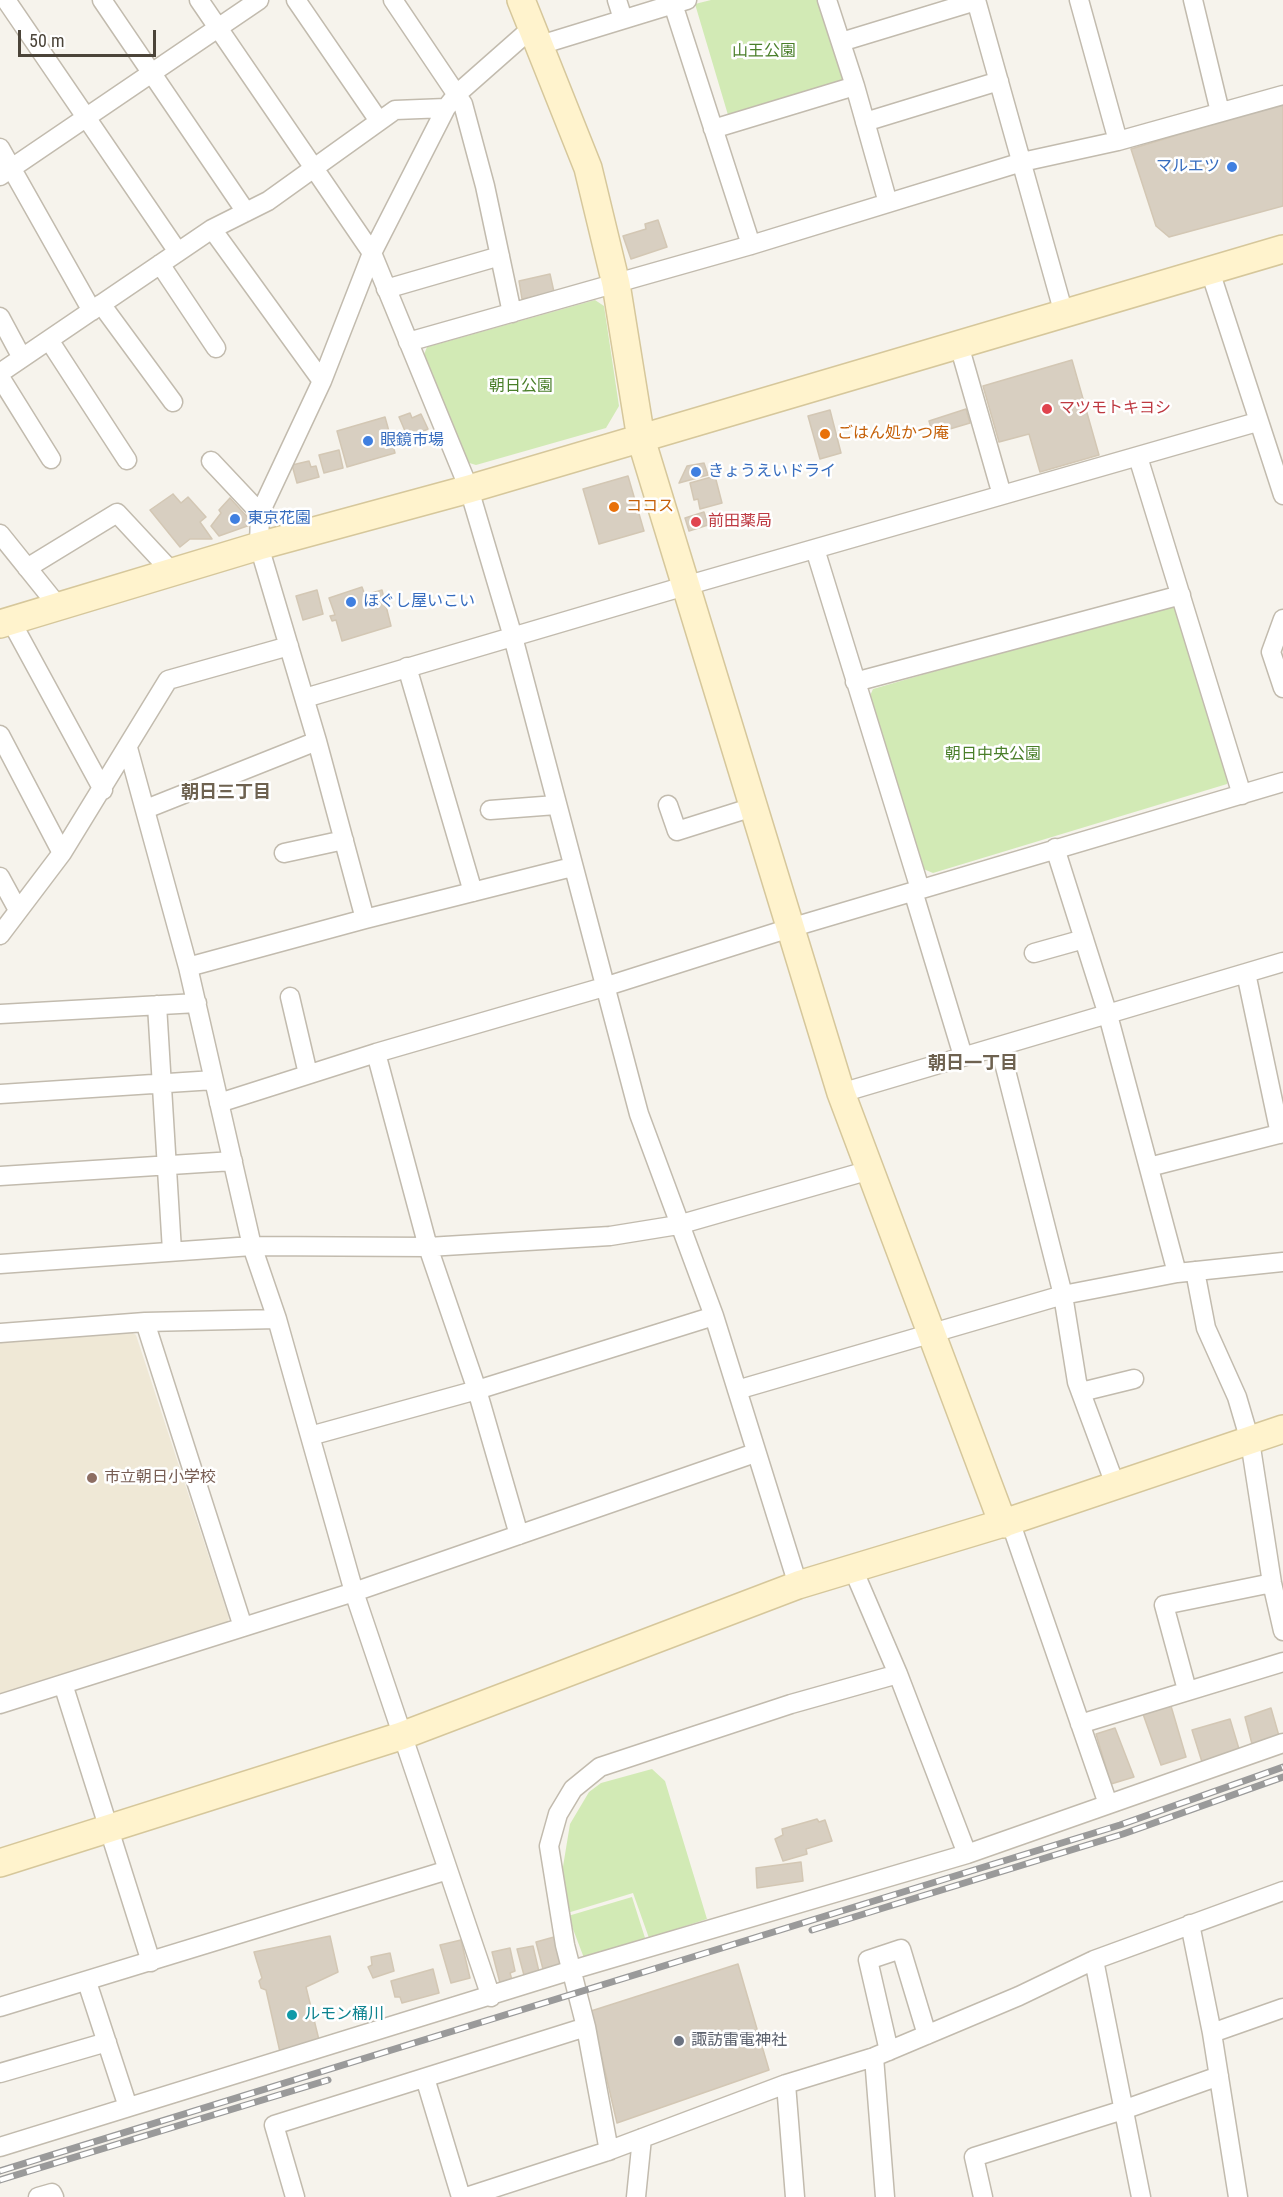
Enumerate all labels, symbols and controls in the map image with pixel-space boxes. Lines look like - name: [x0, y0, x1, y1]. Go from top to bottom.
- scale bar: [21, 18, 159, 56]
- text: 50 m: [29, 30, 64, 51]
- park label: 山王公園: [732, 42, 796, 62]
- place label: マルエツ: [1156, 157, 1220, 177]
- marker: マルエツ: [1225, 160, 1239, 174]
- park label: 朝日公園: [489, 377, 553, 397]
- place label: マツモトキヨシ: [1059, 399, 1171, 419]
- marker: マツモトキヨシ: [1040, 402, 1054, 416]
- place label: ごはん処かつ庵: [837, 424, 949, 444]
- marker: ごはん処かつ庵: [818, 427, 832, 441]
- place label: 眼鏡市場: [380, 431, 444, 451]
- marker: 眼鏡市場: [361, 434, 375, 448]
- place label: きょうえいドライ: [708, 462, 836, 482]
- marker: きょうえいドライ: [689, 465, 703, 479]
- place label: ココス: [626, 497, 674, 517]
- marker: ココス: [607, 500, 621, 514]
- place label: 東京花園: [247, 509, 311, 529]
- marker: 東京花園: [228, 512, 242, 526]
- place label: 前田薬局: [708, 512, 772, 532]
- marker: 前田薬局: [689, 515, 703, 529]
- place label: ほぐし屋いこい: [363, 592, 475, 612]
- marker: ほぐし屋いこい: [344, 595, 358, 609]
- park label: 朝日中央公園: [945, 745, 1041, 765]
- district label: 朝日三丁目: [181, 782, 271, 804]
- district label: 朝日一丁目: [928, 1053, 1018, 1075]
- place label: 市立朝日小学校: [104, 1468, 216, 1488]
- marker: 市立朝日小学校: [85, 1471, 99, 1485]
- place label: ルモン桶川: [304, 2005, 384, 2025]
- marker: ルモン桶川: [285, 2008, 299, 2022]
- place label: 諏訪雷電神社: [691, 2031, 787, 2051]
- marker: 諏訪雷電神社: [672, 2034, 686, 2048]

